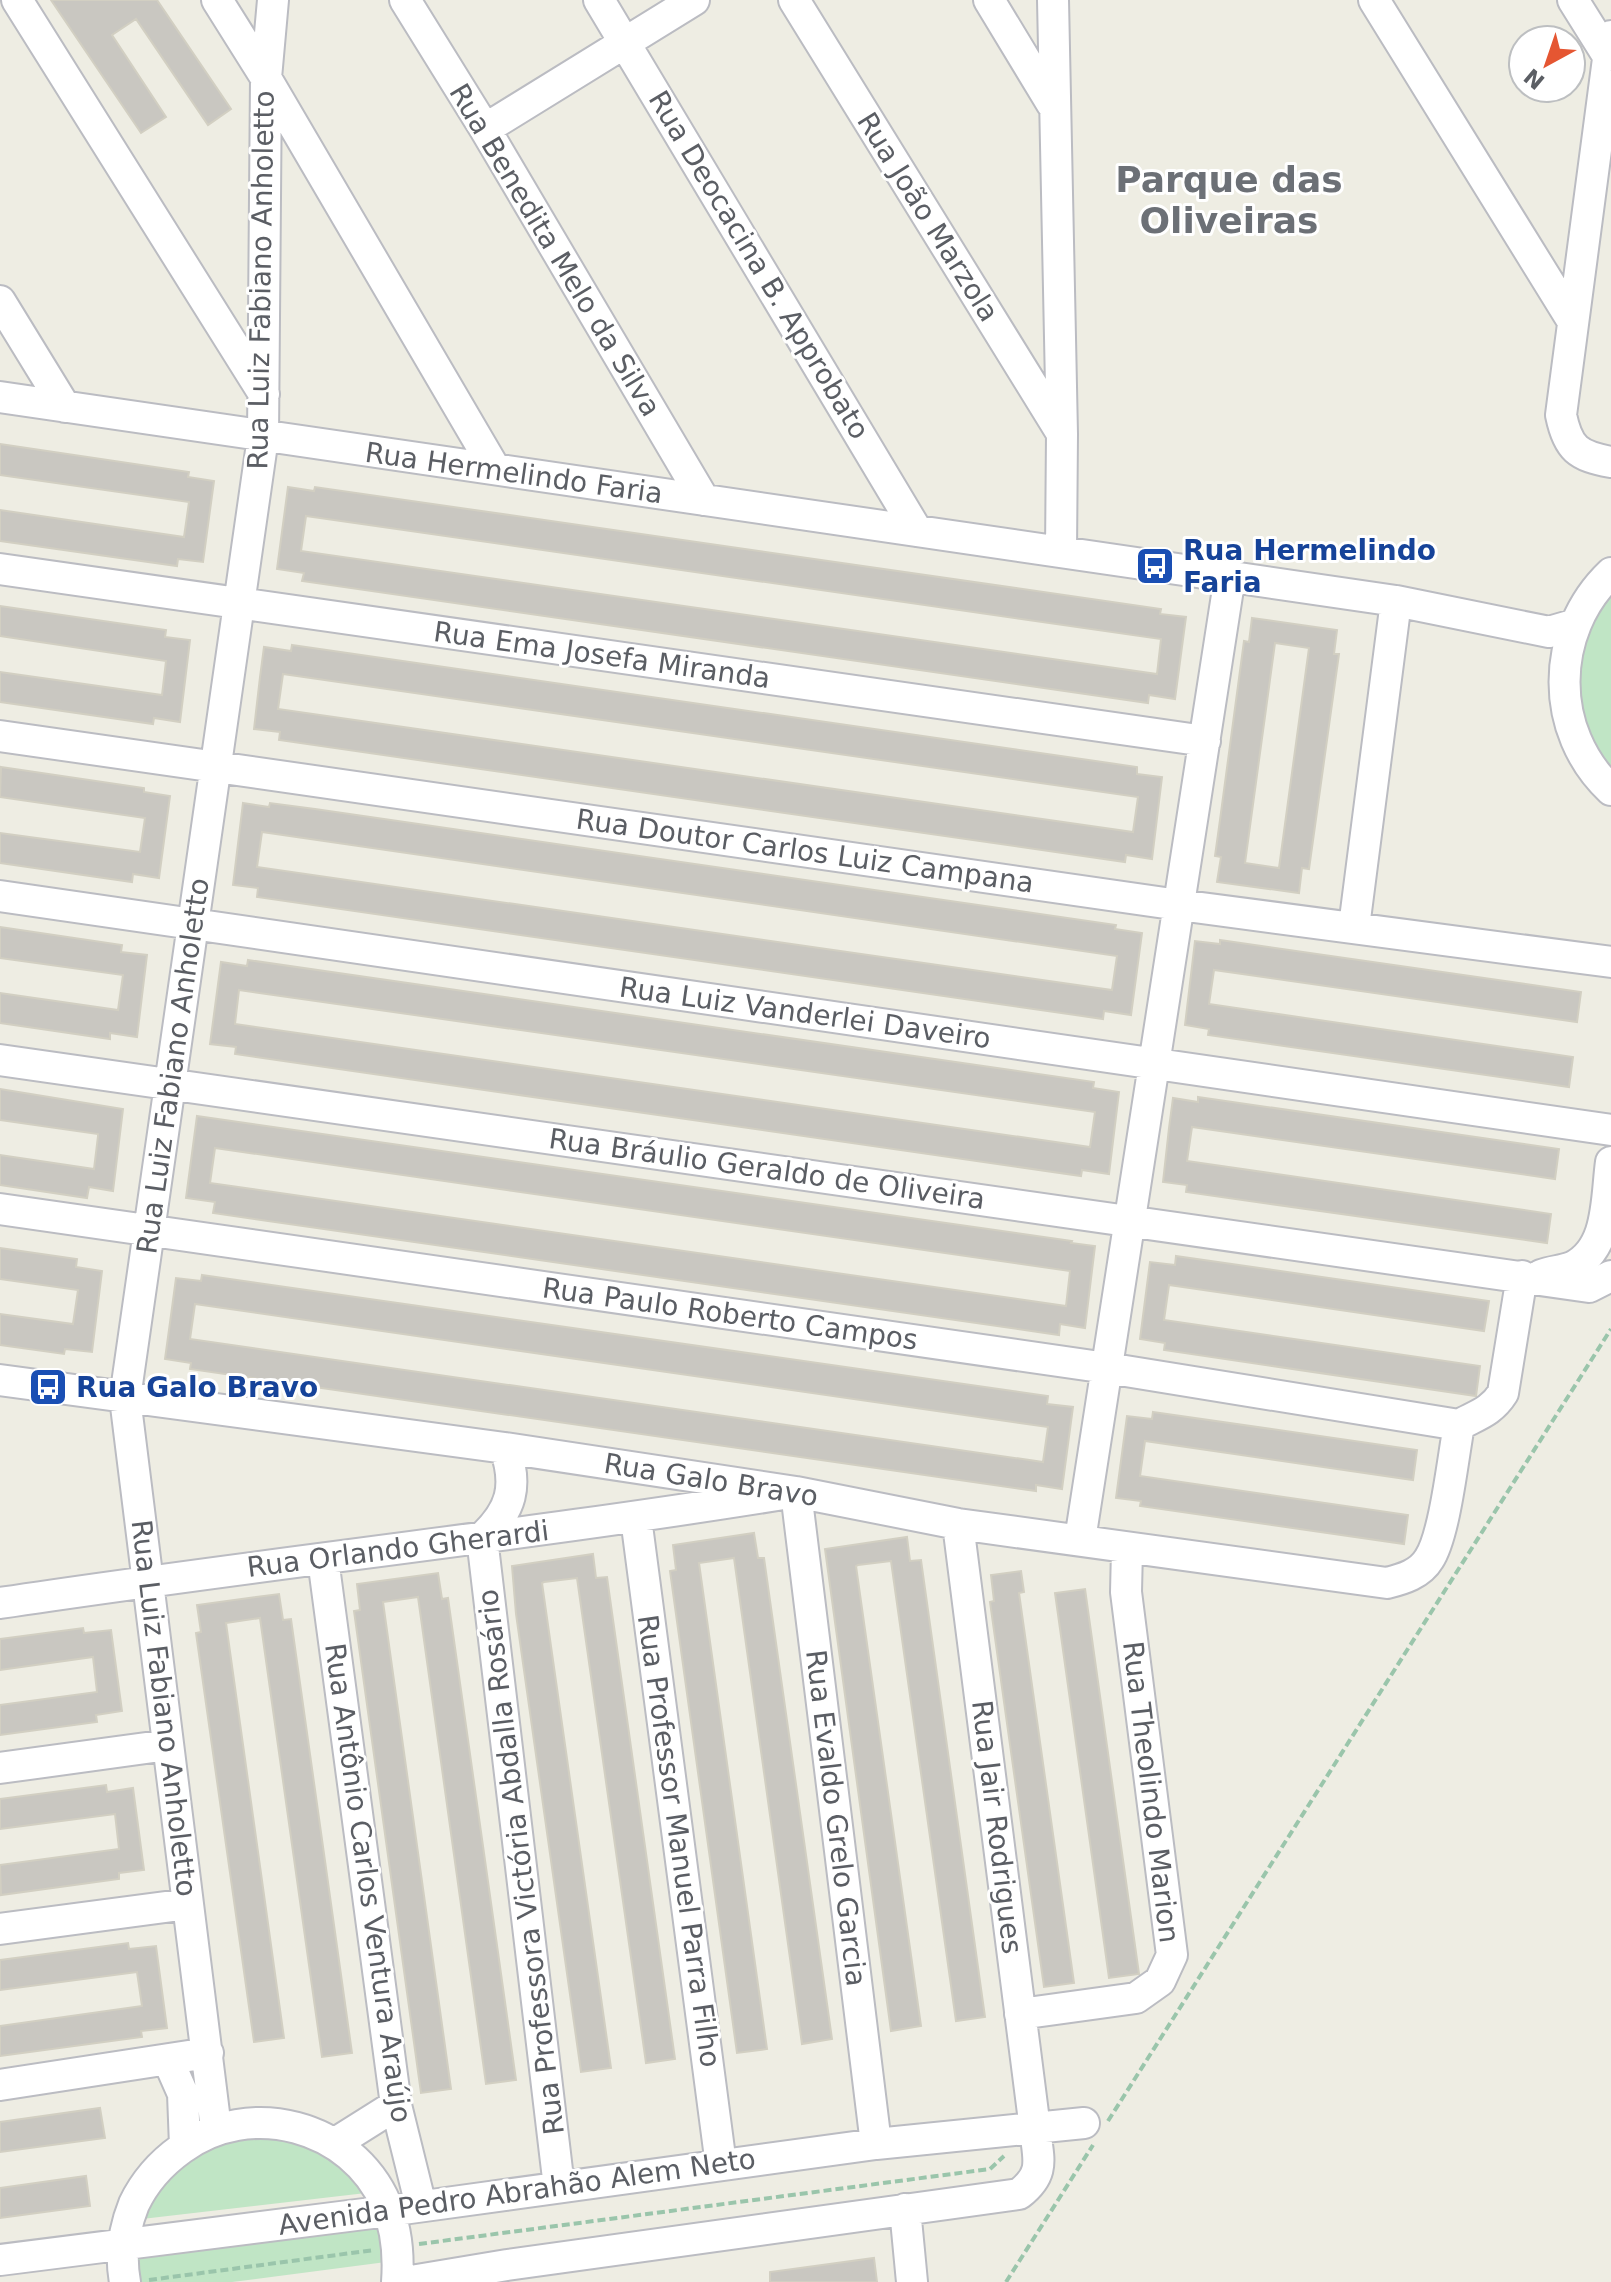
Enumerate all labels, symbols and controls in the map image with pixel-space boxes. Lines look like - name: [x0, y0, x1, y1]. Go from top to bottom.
- north arrow: [1507, 24, 1587, 104]
- text: N: [1519, 63, 1550, 94]
- street label: Rua Benedita Melo da Silva: [442, 78, 668, 422]
- street label: Rua Deocacina B. Approbato: [642, 85, 876, 445]
- street label: Rua Luiz Fabiano Anholetto: [241, 90, 281, 470]
- street label: Rua João Marzola: [850, 106, 1006, 328]
- district label: Parque das Oliveiras: [1115, 159, 1343, 241]
- street label: Rua Hermelindo Faria: [363, 436, 665, 510]
- place label: Rua Hermelindo Faria: [1183, 534, 1436, 599]
- bus stop icon: Rua Hermelindo Faria: [1134, 545, 1176, 587]
- street label: Rua Ema Josefa Miranda: [432, 615, 772, 695]
- street label: Rua Doutor Carlos Luiz Campana: [574, 803, 1036, 899]
- street label: Rua Luiz Fabiano Anholetto: [130, 876, 216, 1256]
- street label: Rua Luiz Vanderlei Daveiro: [617, 971, 993, 1055]
- street label: Rua Bráulio Geraldo de Oliveira: [547, 1122, 987, 1216]
- street label: Rua Paulo Roberto Campos: [540, 1271, 920, 1357]
- bus stop icon: Rua Galo Bravo: [27, 1366, 69, 1408]
- place label: Rua Galo Bravo: [76, 1371, 318, 1404]
- street label: Rua Galo Bravo: [602, 1447, 820, 1513]
- street label: Rua Orlando Gherardi: [245, 1514, 551, 1584]
- street label: Rua Luiz Fabiano Anholetto: [125, 1518, 203, 1898]
- street label: Rua Professora Victória Abdalla Rosário: [471, 1587, 571, 2137]
- street label: Rua Professor Manuel Parra Filho: [631, 1613, 727, 2069]
- street label: Rua Theolindo Marion: [1116, 1639, 1186, 1945]
- street label: Rua Antônio Carlos Ventura Araújo: [318, 1641, 418, 2125]
- street label: Rua Evaldo Grelo Garcia: [799, 1648, 873, 1988]
- street label: Rua Jair Rodrigues: [965, 1698, 1029, 1956]
- street label: Avenida Pedro Abrahão Alem Neto: [276, 2142, 758, 2242]

